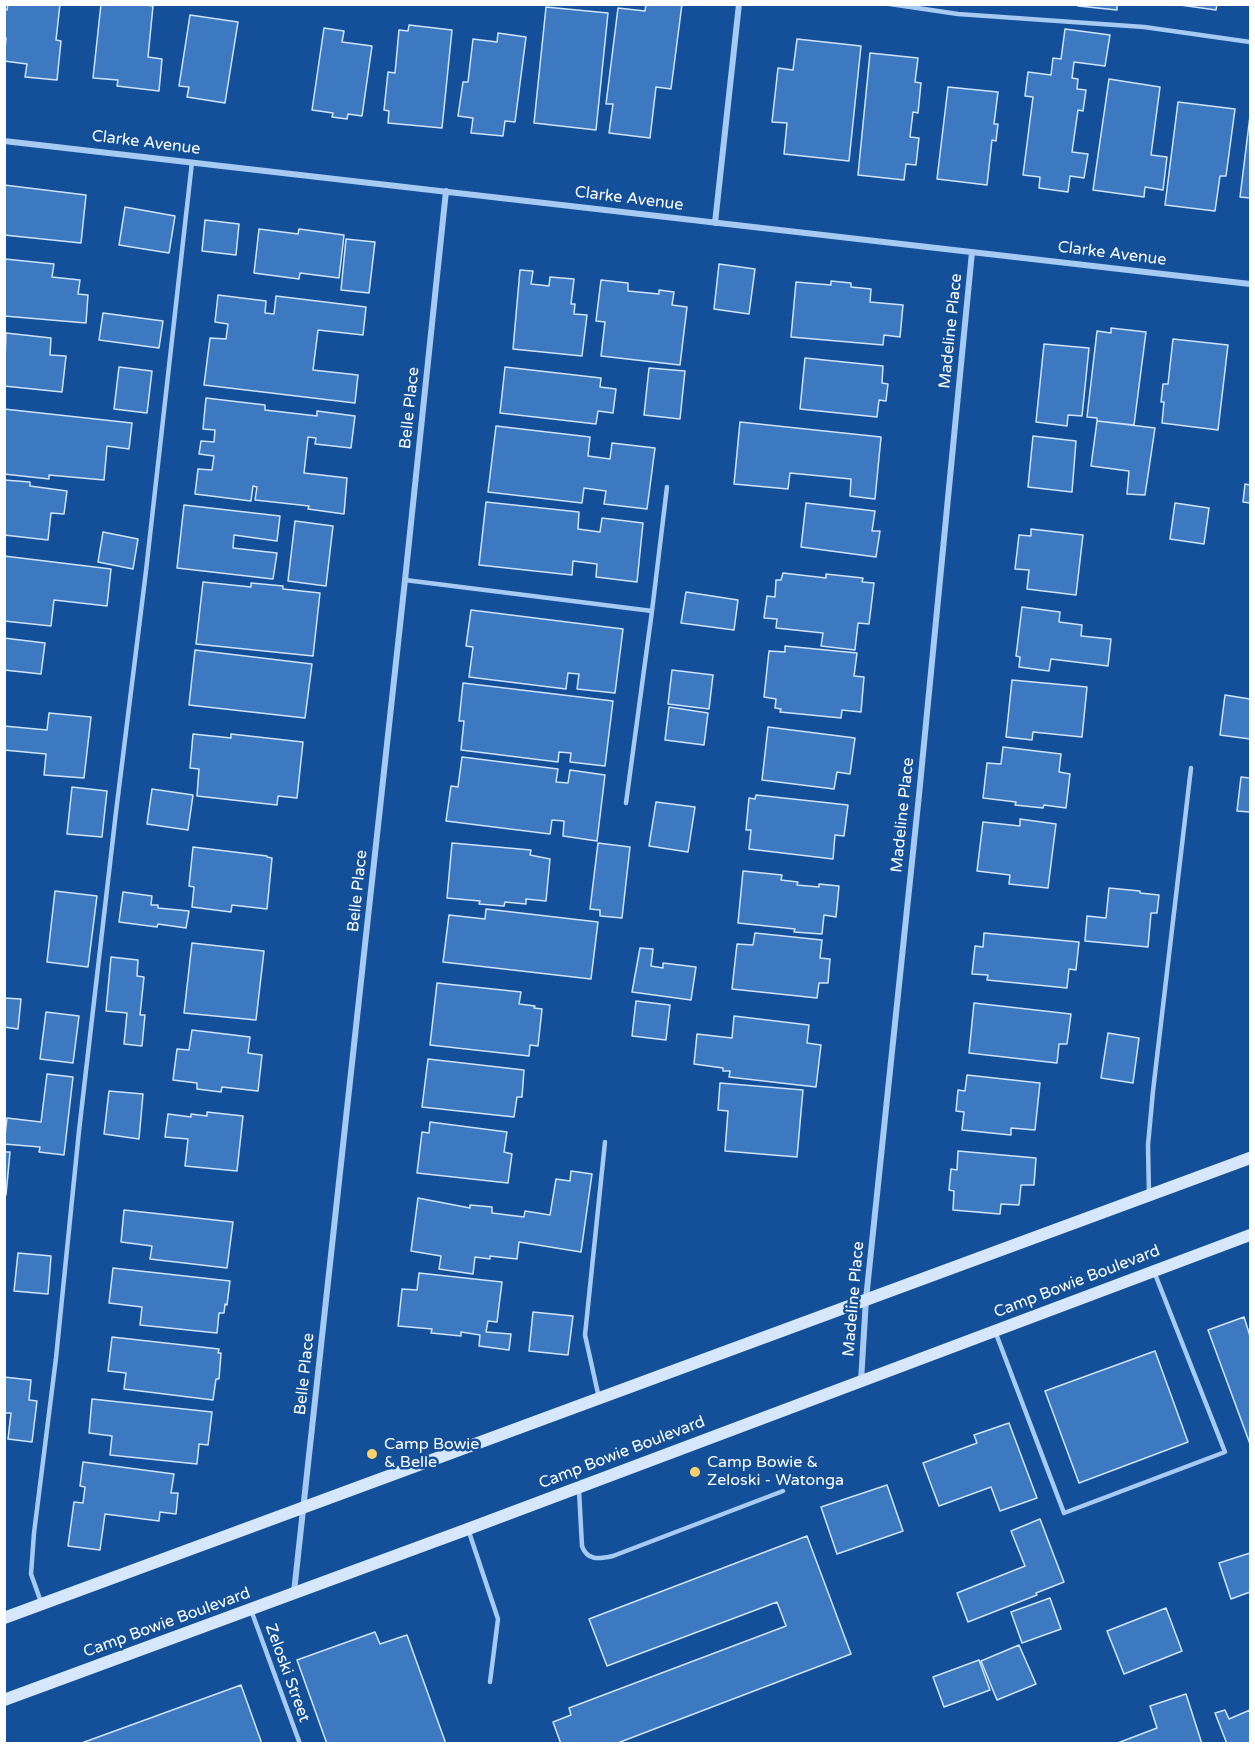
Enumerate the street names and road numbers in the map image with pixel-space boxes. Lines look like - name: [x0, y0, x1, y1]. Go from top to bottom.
- street label: Clarke Avenue: [91, 127, 201, 159]
- street label: Clarke Avenue: [574, 183, 684, 215]
- street label: Clarke Avenue: [1057, 238, 1167, 270]
- street label: Madeline Place: [935, 272, 967, 390]
- street label: Belle Place: [396, 366, 424, 450]
- street label: Madeline Place: [887, 756, 919, 874]
- street label: Belle Place: [344, 849, 372, 933]
- street label: Madeline Place: [839, 1241, 869, 1357]
- street label: Camp Bowie Boulevard: [991, 1241, 1163, 1323]
- street label: Belle Place: [291, 1332, 319, 1416]
- street label: Camp Bowie Boulevard: [536, 1412, 708, 1494]
- street label: Camp Bowie Boulevard: [81, 1584, 253, 1662]
- street label: Zeloski Street: [260, 1621, 314, 1725]

